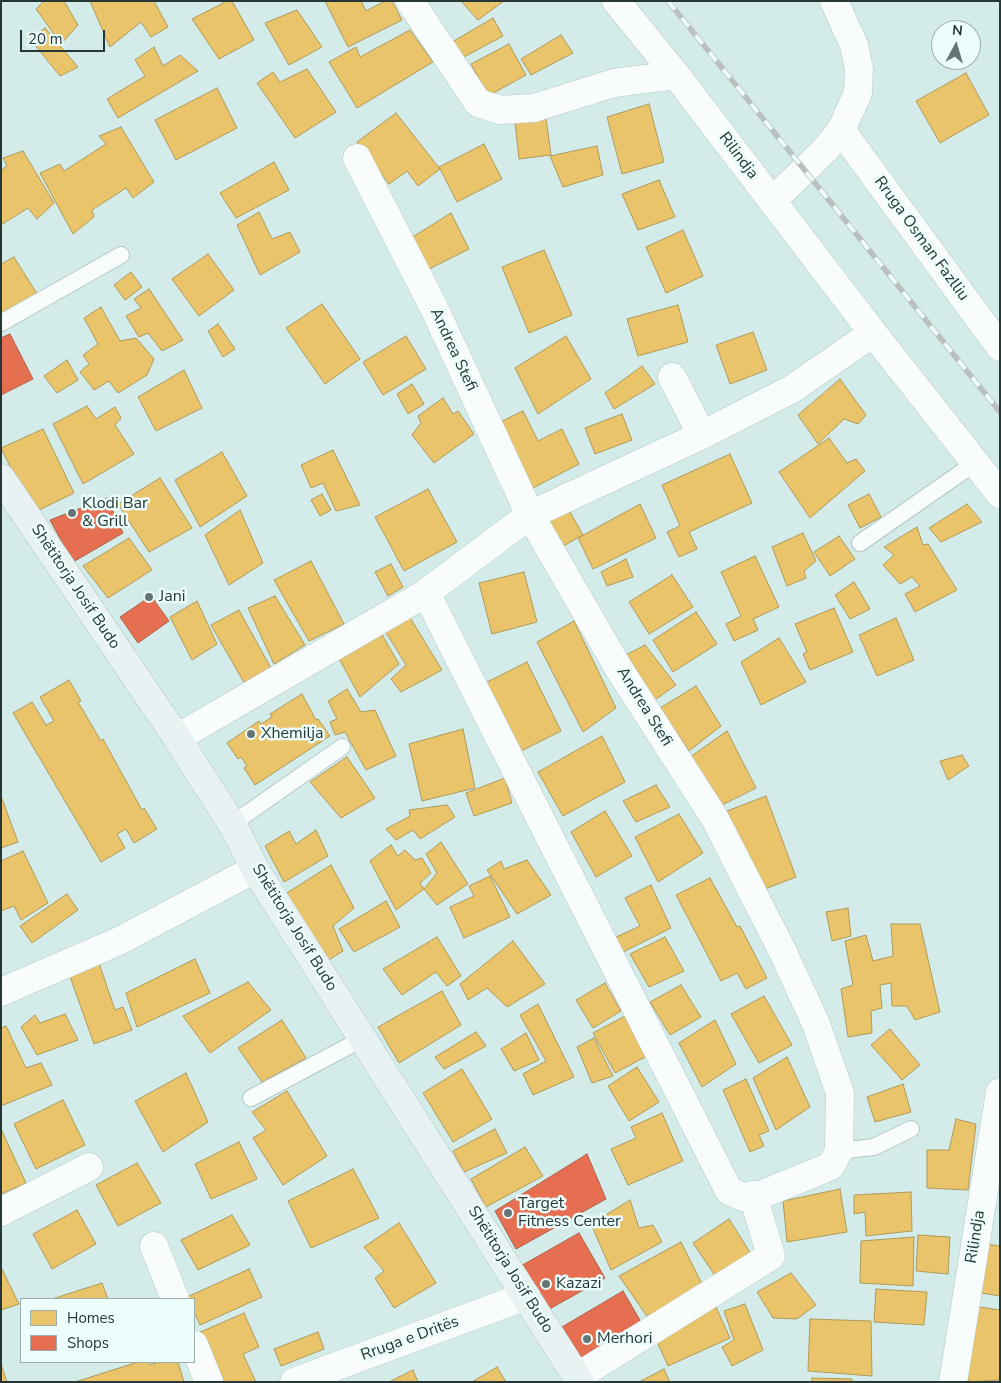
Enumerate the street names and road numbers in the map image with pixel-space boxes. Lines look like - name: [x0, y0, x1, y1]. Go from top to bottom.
- street label: Rilindja: [714, 129, 762, 183]
- street label: Rruga Osman Fazlliu: [869, 173, 973, 305]
- street label: Andrea Stefi: [425, 305, 481, 395]
- street label: Shëtitorja Josif Budo: [26, 521, 124, 653]
- street label: Andrea Stefi: [612, 664, 676, 750]
- street label: Shëtitorja Josif Budo: [247, 861, 341, 995]
- street label: Shëtitorja Josif Budo: [463, 1203, 557, 1337]
- street label: Rilindja: [962, 1209, 990, 1265]
- street label: Rruga e Dritës: [358, 1312, 462, 1366]

